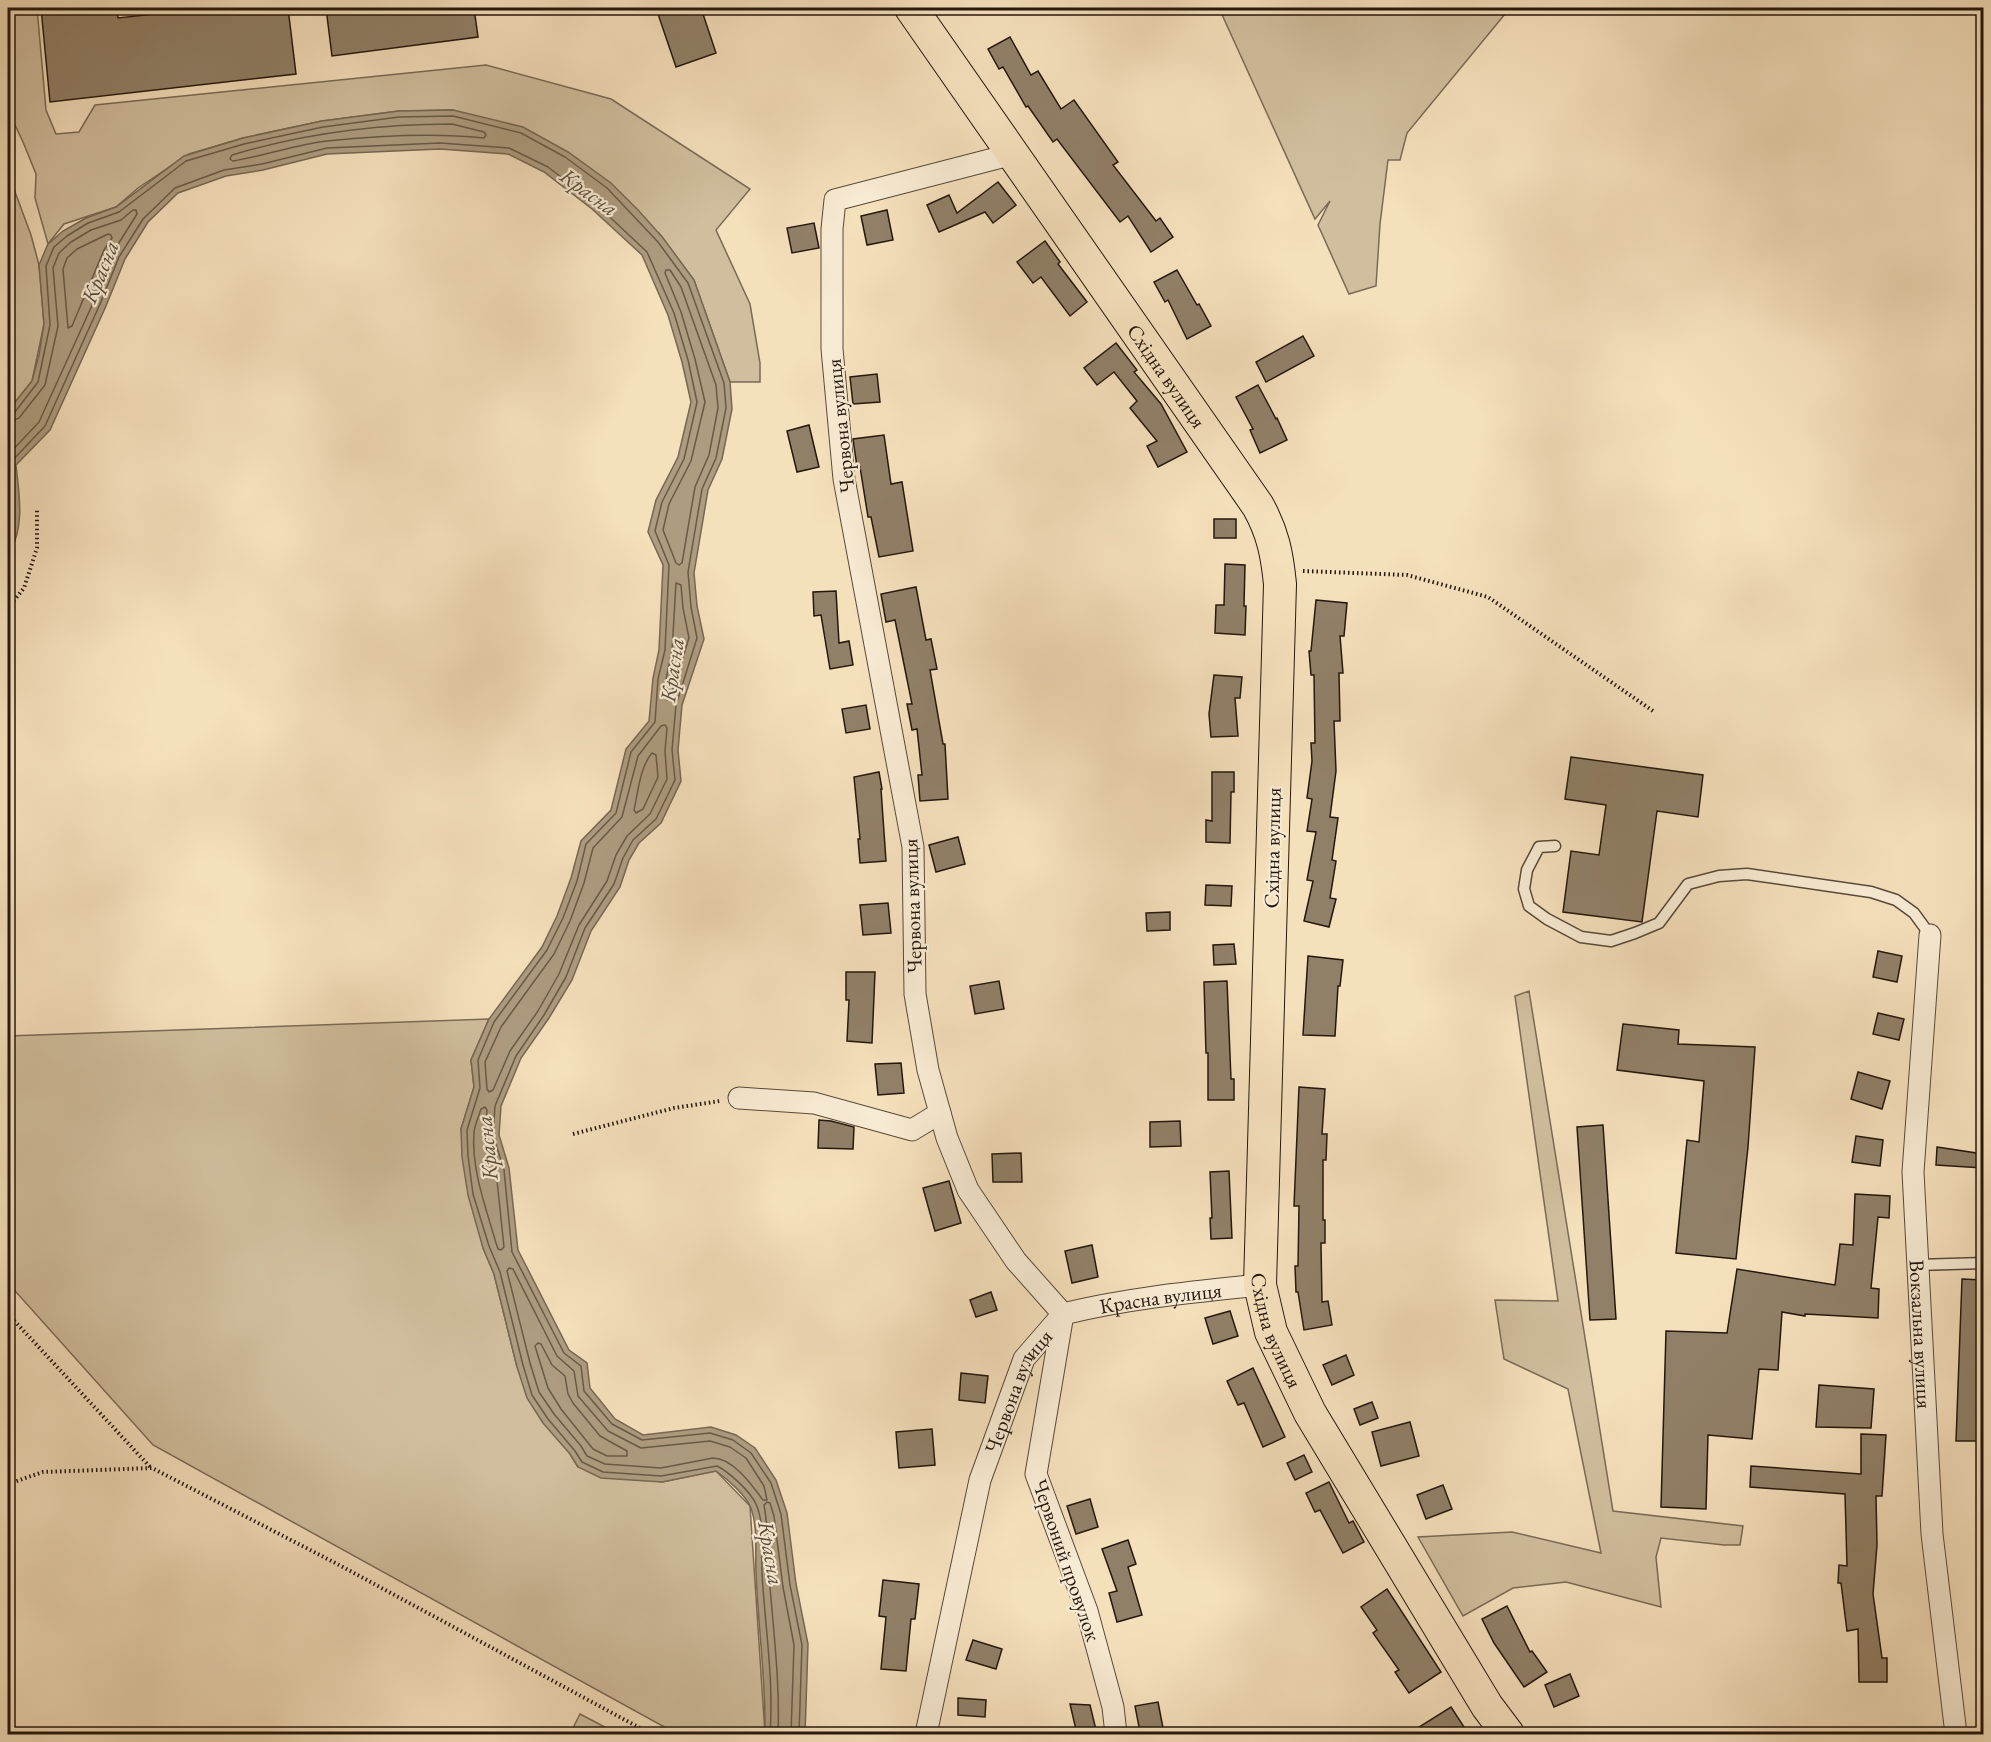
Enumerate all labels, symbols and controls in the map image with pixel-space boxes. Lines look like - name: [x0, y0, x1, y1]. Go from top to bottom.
- water label: Красна: [553, 161, 624, 223]
- water label: Красна: [74, 237, 126, 308]
- street label: Східна вулиця: [1121, 318, 1213, 433]
- street label: Червона вулиця: [820, 358, 860, 494]
- water label: Красна: [653, 636, 691, 705]
- street label: Східна вулиця: [1257, 787, 1287, 909]
- street label: Червона вулиця: [896, 838, 928, 974]
- water label: Красна: [469, 1114, 505, 1183]
- street label: Вокзальна вулиця: [1904, 1259, 1939, 1410]
- street label: Східна вулиця: [1246, 1272, 1309, 1392]
- street label: Красна вулиця: [1097, 1276, 1223, 1319]
- street label: Червона вулиця: [978, 1323, 1058, 1457]
- street label: Червоний провулок: [1027, 1475, 1107, 1645]
- water label: Красна: [751, 1518, 791, 1587]

